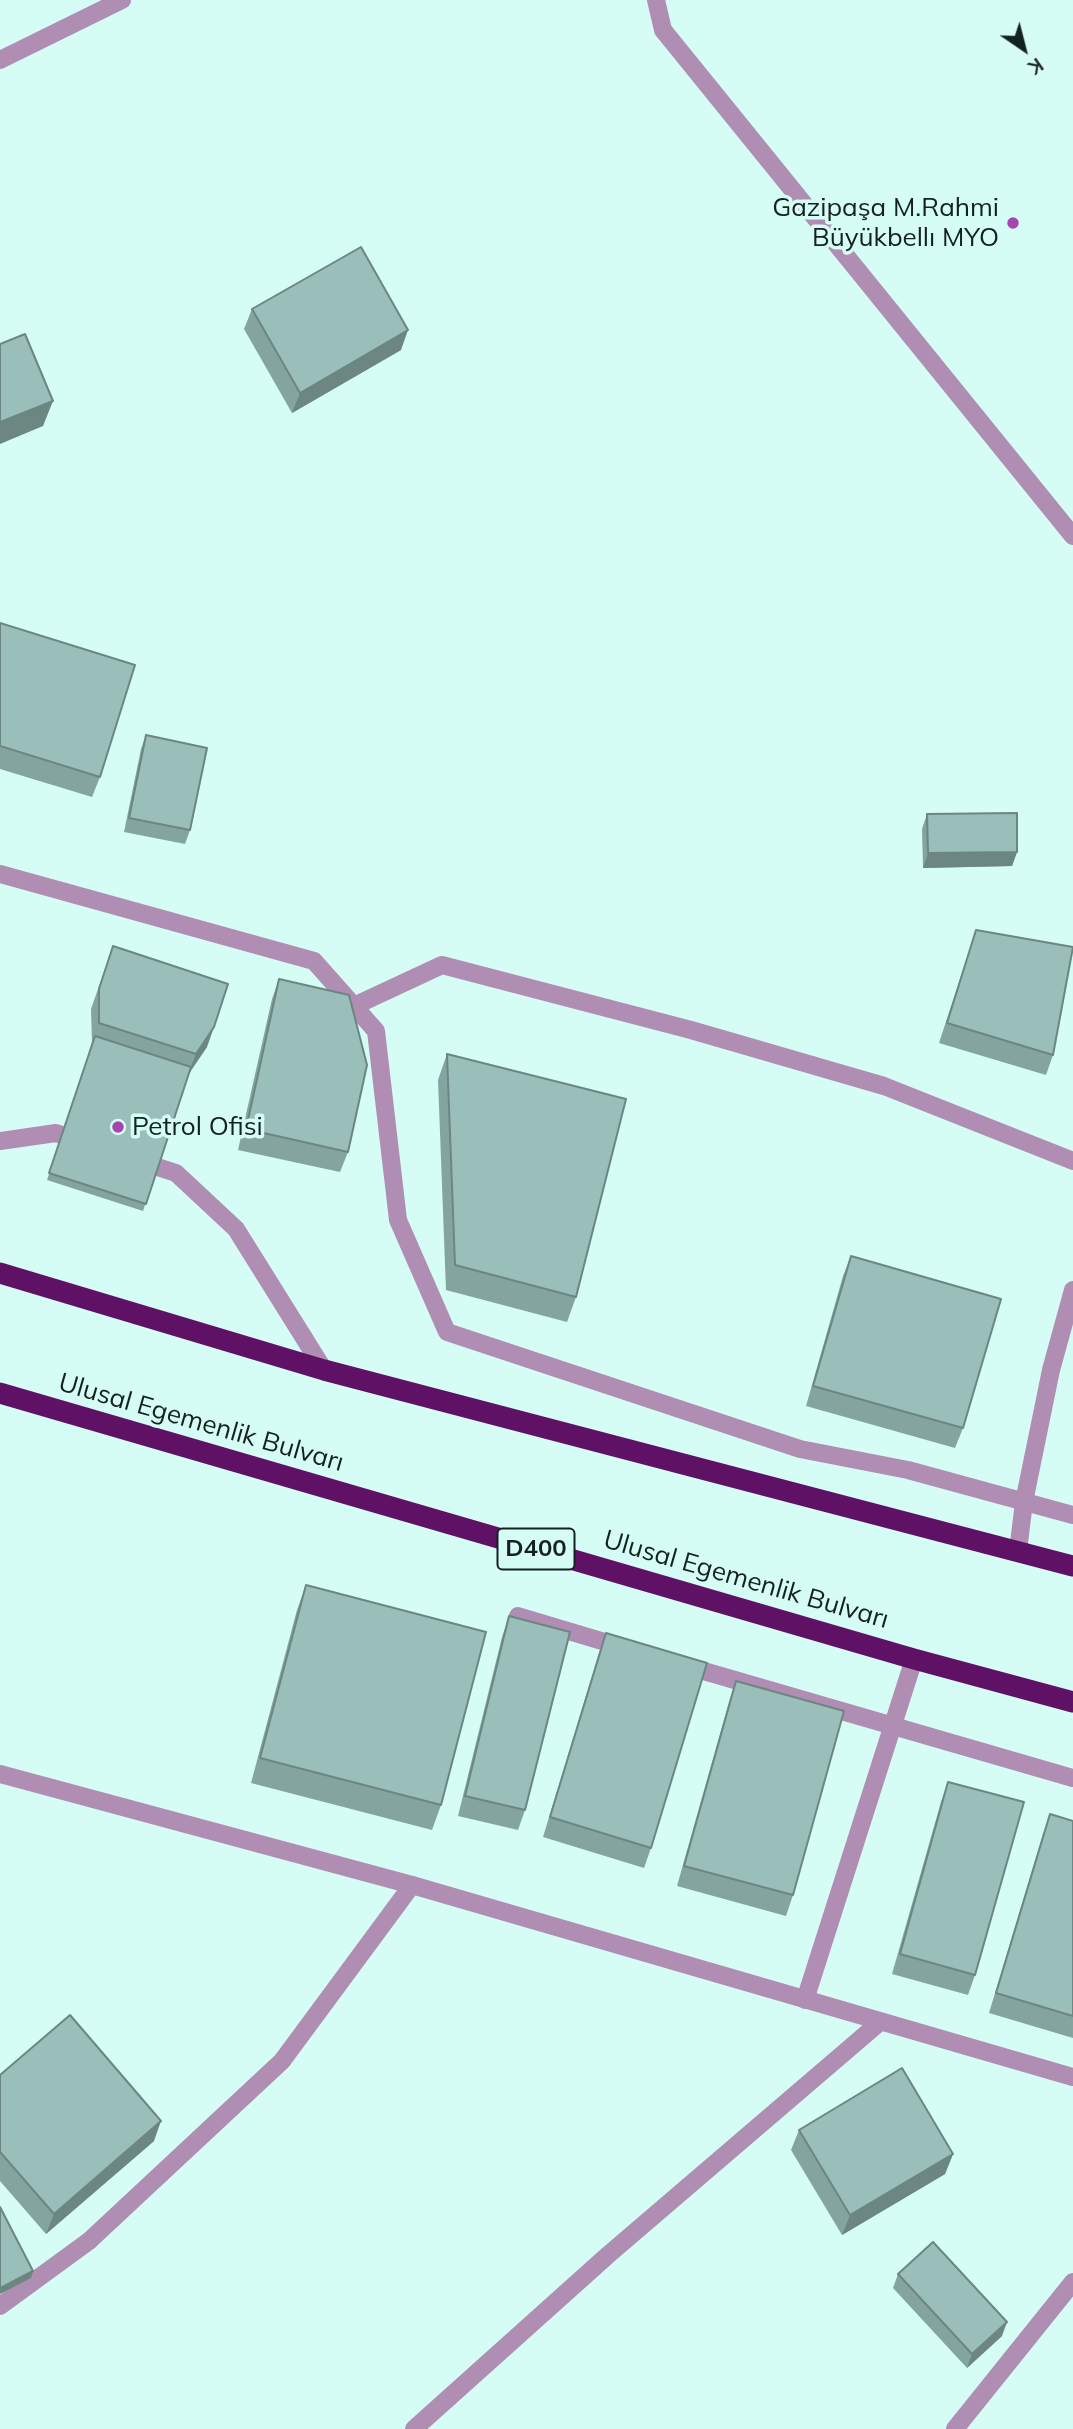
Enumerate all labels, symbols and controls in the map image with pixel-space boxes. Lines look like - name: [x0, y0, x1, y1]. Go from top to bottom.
- north arrow: [989, 14, 1059, 84]
- text: K: [1024, 53, 1048, 80]
- place label: Gazipaşa M.Rahmi Büyükbellı MYO: [772, 192, 999, 254]
- marker: Gazipaşa M.Rahmi Büyükbellı MYO: [1005, 215, 1021, 231]
- place label: Petrol Ofisi: [132, 1111, 263, 1143]
- marker: Petrol Ofisi: [110, 1119, 126, 1135]
- street label: Ulusal Egemenlik Bulvarı: [55, 1367, 347, 1479]
- street label: Ulusal Egemenlik Bulvarı: [600, 1524, 892, 1636]
- road number: D400: [498, 1528, 574, 1569]

